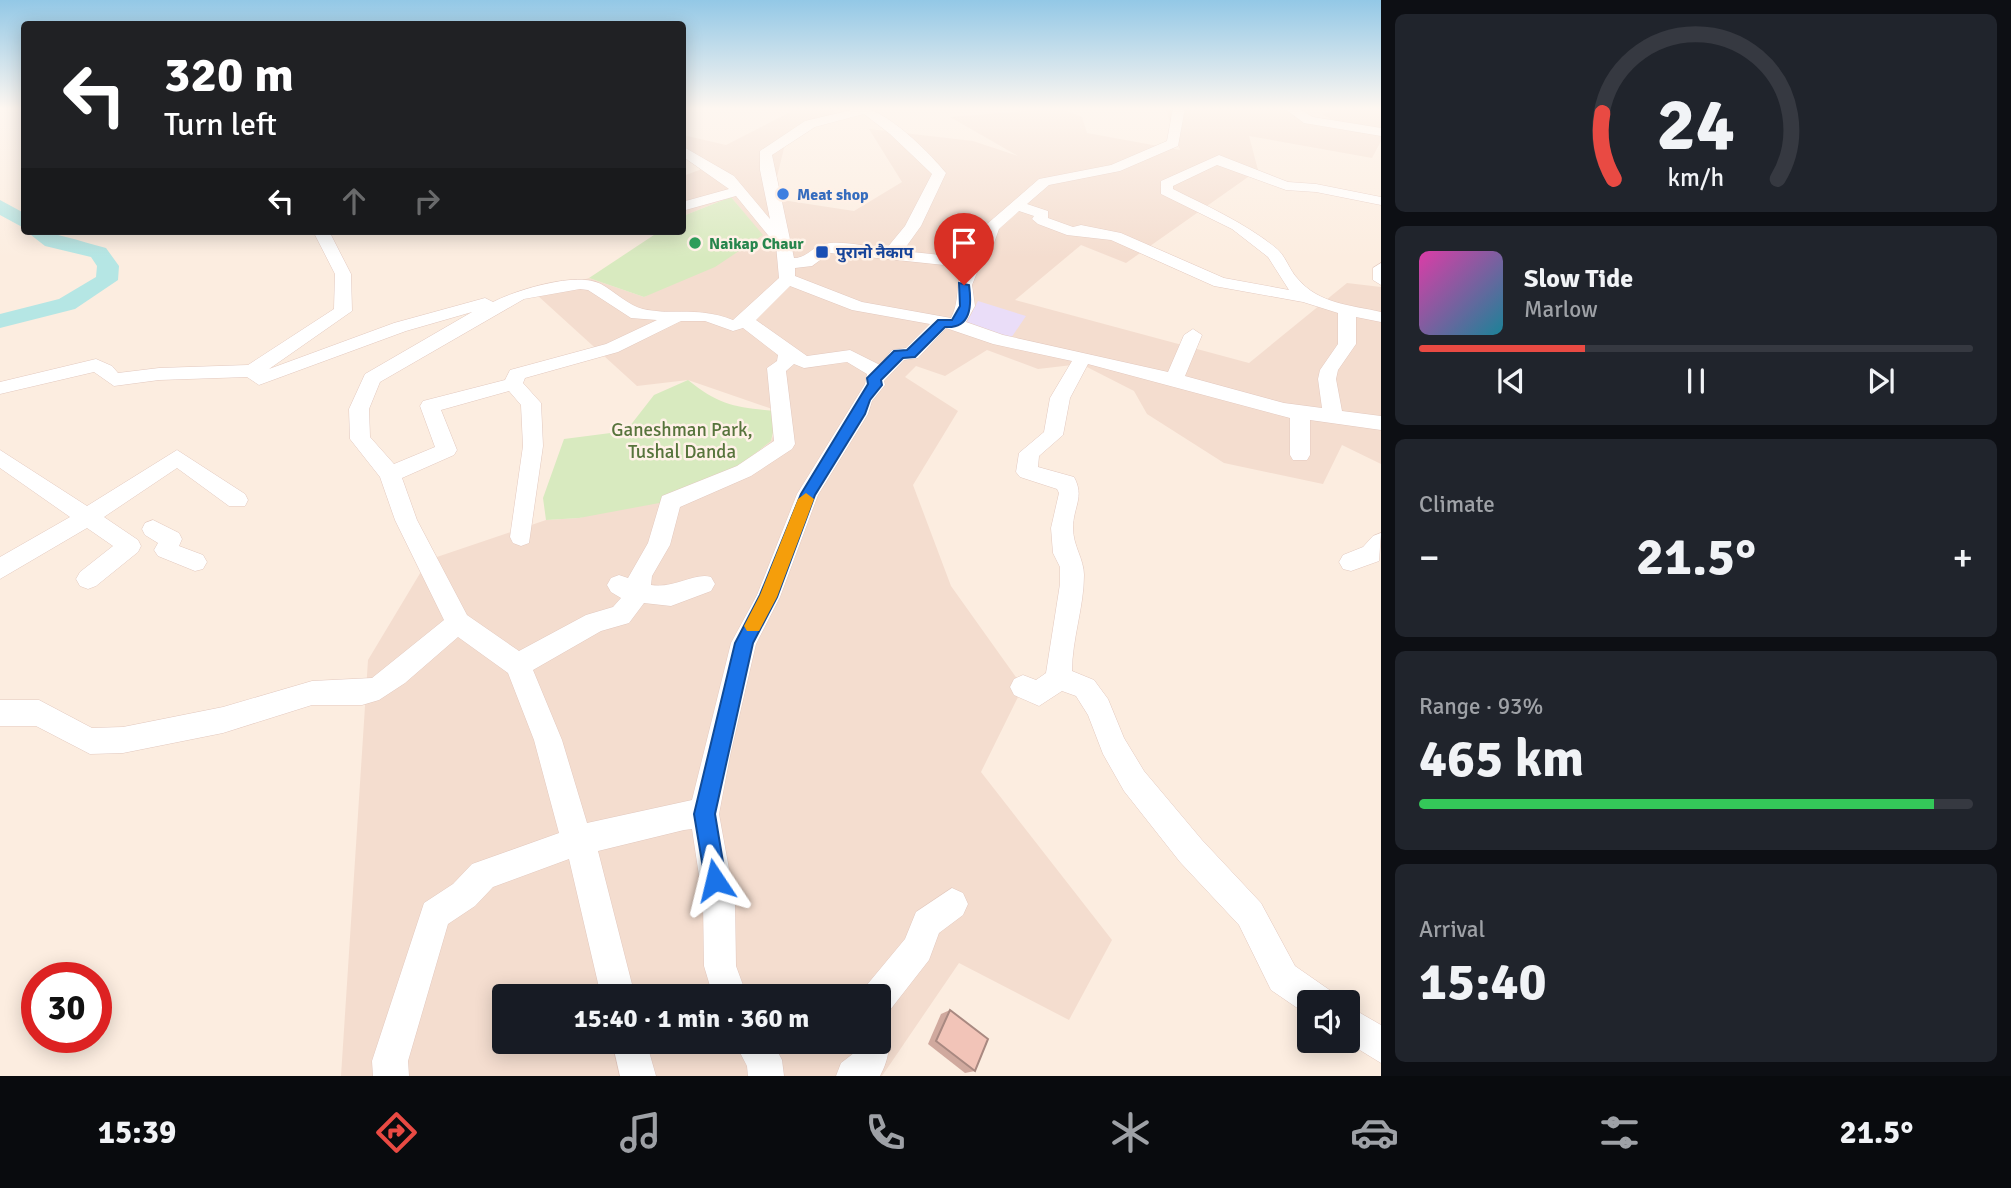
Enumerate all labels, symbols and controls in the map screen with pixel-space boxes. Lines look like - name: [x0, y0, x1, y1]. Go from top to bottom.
- text: 320 m: [164, 45, 294, 105]
- icon: left: [49, 49, 140, 140]
- text: 24: [1657, 82, 1735, 171]
- text: Turn left: [164, 105, 277, 144]
- text: km/h: [1668, 162, 1724, 193]
- icon: left: [262, 182, 300, 220]
- icon: ahead: [335, 182, 373, 220]
- icon: right: [408, 182, 446, 220]
- place label: Meat shop: [797, 185, 869, 205]
- marker: Meat shop: [775, 186, 791, 202]
- pin: [934, 213, 994, 285]
- icon: arrive: [945, 224, 983, 262]
- place label: Naikap Chaur: [709, 234, 804, 254]
- marker: Naikap Chaur: [687, 235, 703, 251]
- place label: पुरानो नैकाप: [836, 243, 914, 263]
- marker: पुरानो नैकाप: [814, 244, 830, 260]
- text: Slow Tide: [1524, 263, 1633, 295]
- text: Marlow: [1524, 295, 1598, 324]
- icon: previous: [1492, 362, 1530, 400]
- icon: pause: [1677, 362, 1715, 400]
- icon: next: [1862, 362, 1900, 400]
- park label: Ganeshman Park, Tushal Danda: [611, 418, 753, 464]
- text: Climate: [1419, 490, 1495, 519]
- text: 21.5°: [1636, 525, 1756, 589]
- text: −: [1419, 534, 1440, 581]
- text: +: [1952, 534, 1973, 581]
- text: Range · 93%: [1419, 692, 1543, 721]
- text: 465 km: [1419, 727, 1584, 791]
- position arrow: [678, 843, 752, 917]
- text: Arrival: [1419, 915, 1485, 944]
- text: 15:40: [1419, 950, 1547, 1014]
- speed limit sign: 30: [21, 962, 112, 1053]
- map controls: [1297, 990, 1360, 1053]
- button: sound: [1297, 990, 1360, 1053]
- text: 15:40 · 1 min · 360 m: [574, 1003, 809, 1035]
- icon: directions: [372, 1108, 421, 1157]
- icon: music: [616, 1108, 665, 1157]
- icon: phone: [861, 1108, 910, 1157]
- icon: climate: [1106, 1108, 1155, 1157]
- icon: car: [1350, 1108, 1399, 1157]
- icon: filters: [1595, 1108, 1644, 1157]
- text: 15:39: [98, 1113, 176, 1152]
- text: 21.5°: [1839, 1113, 1913, 1152]

